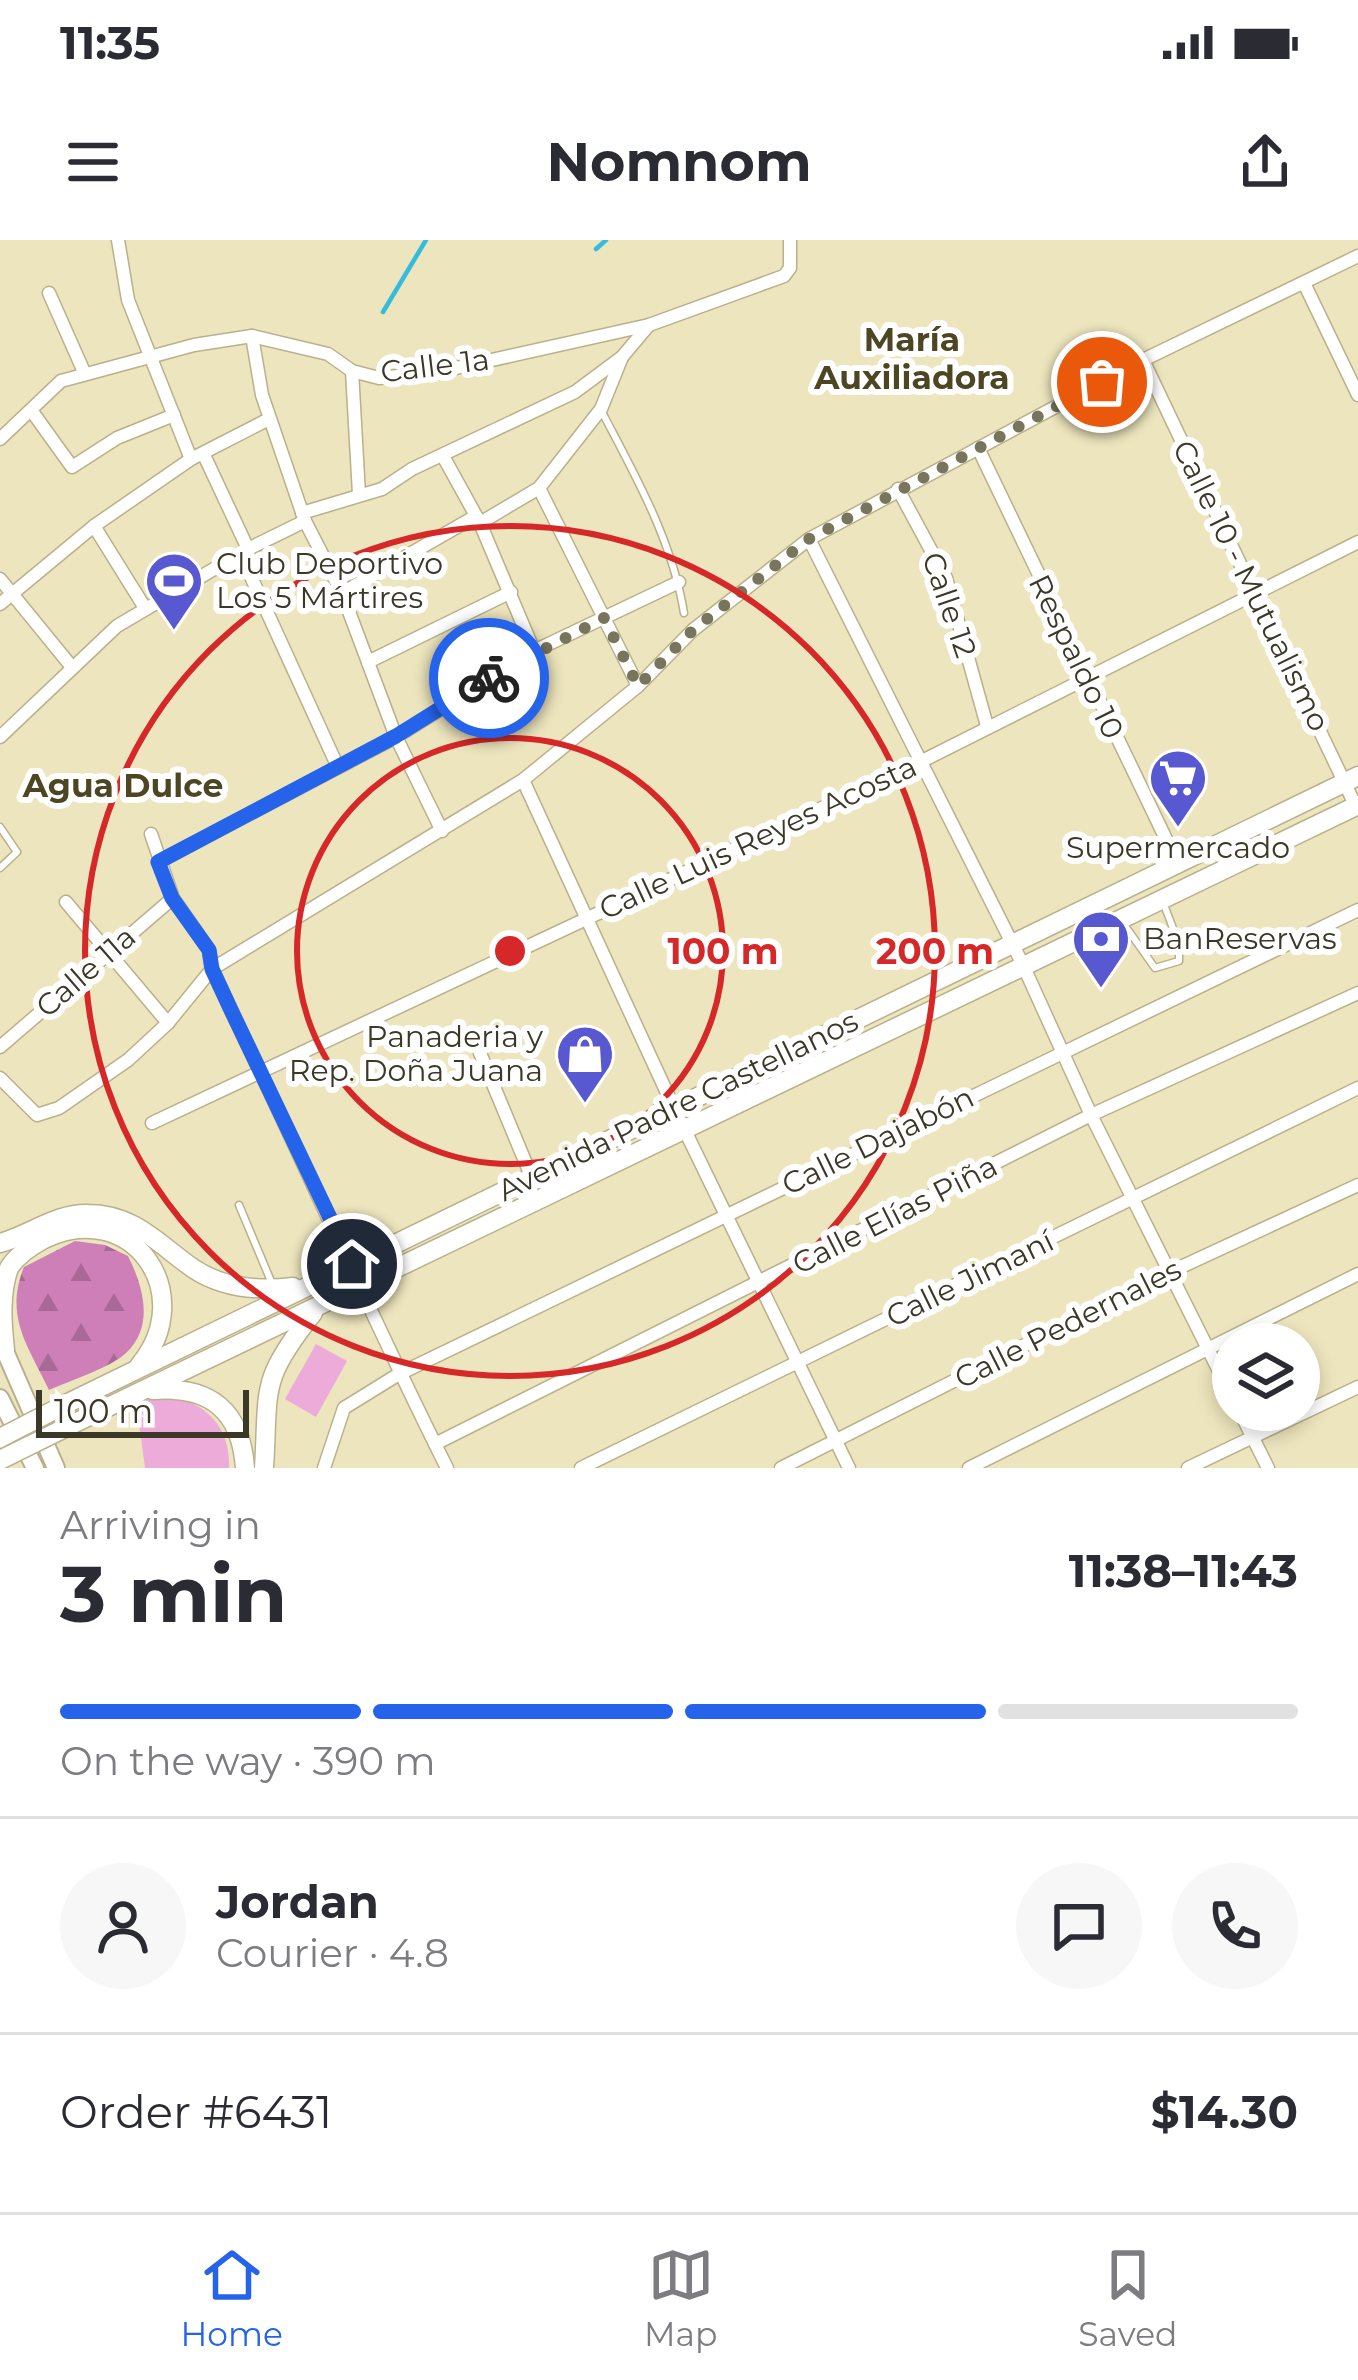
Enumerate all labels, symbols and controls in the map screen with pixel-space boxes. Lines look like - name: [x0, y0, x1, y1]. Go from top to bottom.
- text: 11:35: [60, 15, 160, 70]
- icon: menu: [60, 129, 126, 195]
- text: Nomnom: [546, 129, 812, 195]
- icon: share: [1232, 129, 1298, 195]
- district label: María Auxiliadora: [813, 319, 1010, 397]
- pin: [1051, 331, 1153, 433]
- street label: Calle 1a: [378, 340, 491, 391]
- icon: bag: [1069, 349, 1135, 415]
- street label: Calle 10 - Mutualismo: [1165, 434, 1338, 737]
- place label: Club Deportivo Los 5 Mártires: [216, 545, 443, 616]
- street label: Calle 12: [914, 547, 985, 662]
- sports icon: Club Deportivo Los 5 Mártires: [143, 550, 205, 632]
- street label: Respaldo 10: [1021, 569, 1132, 745]
- courier: [429, 618, 549, 738]
- icon: bike: [456, 645, 522, 711]
- supermarket icon: Supermercado: [1147, 747, 1209, 829]
- street label: Calle Luis Reyes Acosta: [593, 748, 922, 927]
- district label: Agua Dulce: [22, 765, 223, 805]
- place label: Supermercado: [1066, 829, 1290, 866]
- bank icon: BanReservas: [1070, 908, 1132, 990]
- street label: Calle 11a: [28, 918, 143, 1025]
- place label: BanReservas: [1143, 920, 1337, 957]
- text: 100 m: [668, 929, 778, 973]
- text: 200 m: [876, 929, 994, 973]
- centre of rings: [489, 930, 531, 972]
- street label: Avenida Padre Castellanos: [492, 1002, 864, 1209]
- place label: Panaderia y Rep. Doña Juana: [289, 1018, 544, 1089]
- shop icon: Panaderia y Rep. Doña Juana: [554, 1023, 616, 1105]
- street label: Calle Dajabón: [776, 1078, 980, 1203]
- street label: Calle Elías Piña: [786, 1147, 1003, 1282]
- pin: [301, 1213, 403, 1315]
- street label: Calle Jimaní: [880, 1221, 1061, 1335]
- icon: home: [319, 1231, 385, 1297]
- street label: Calle Pedernales: [948, 1251, 1187, 1397]
- map controls: [1212, 1323, 1320, 1431]
- button: layers: [1212, 1323, 1320, 1431]
- scale bar: [36, 1384, 249, 1437]
- text: 100 m: [54, 1391, 153, 1431]
- text: Arriving in: [60, 1501, 261, 1549]
- text: 11:38–11:43: [1069, 1543, 1298, 1598]
- text: 3 min: [60, 1546, 287, 1642]
- text: On the way · 390 m: [60, 1737, 436, 1785]
- button: person: [60, 1863, 186, 1989]
- button: chat: [1016, 1863, 1142, 1989]
- button: phone: [1172, 1863, 1298, 1989]
- text: Jordan: [216, 1874, 379, 1929]
- text: Courier · 4.8: [216, 1929, 449, 1977]
- text: Order #6431: [60, 2084, 332, 2139]
- text: $14.30: [1151, 2084, 1298, 2139]
- tab: Home: [181, 2242, 283, 2354]
- tab: Map: [644, 2242, 717, 2354]
- tab: Saved: [1078, 2242, 1177, 2354]

